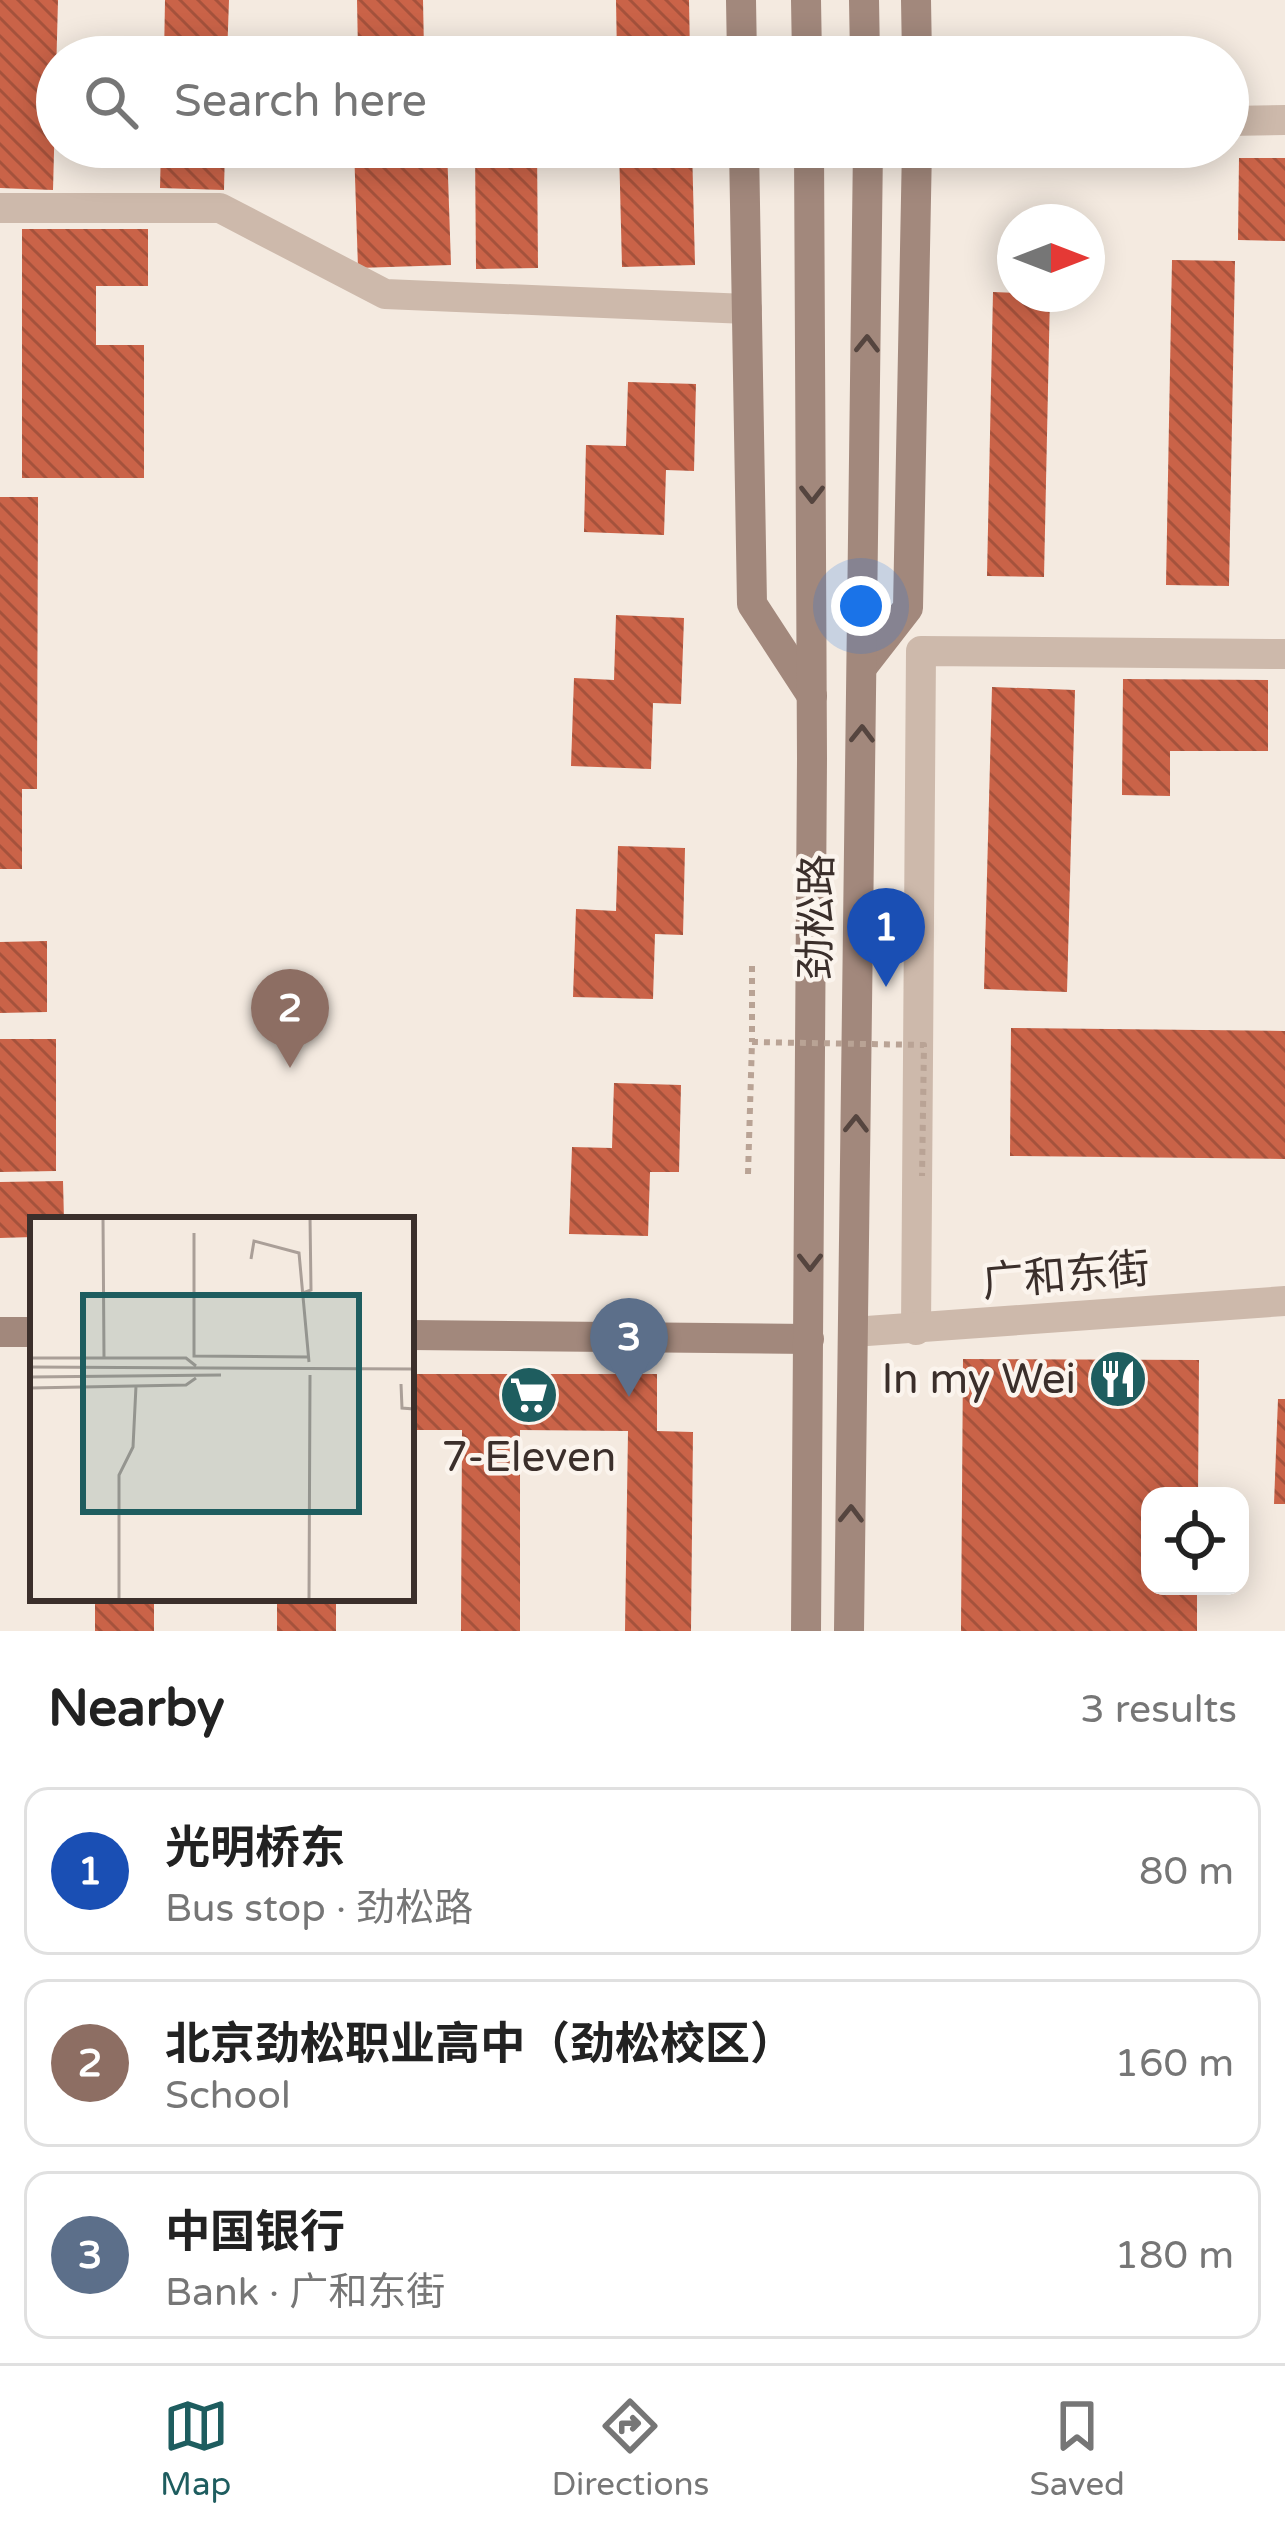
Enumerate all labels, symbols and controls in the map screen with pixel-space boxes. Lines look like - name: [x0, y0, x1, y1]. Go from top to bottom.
- search box: [36, 36, 1249, 168]
- icon: search: [78, 69, 144, 135]
- text: Search here: [174, 75, 427, 129]
- north arrow: [997, 204, 1105, 312]
- one-way arrow: [854, 334, 880, 353]
- one-way arrow: [799, 486, 825, 504]
- your location: [831, 576, 891, 636]
- one-way arrow: [848, 724, 874, 743]
- street label: 劲松路: [790, 854, 844, 980]
- pin: 1: [847, 888, 925, 987]
- pin: 2: [251, 969, 329, 1068]
- one-way arrow: [843, 1114, 869, 1132]
- inset map: [30, 1217, 414, 1601]
- street label: 广和东街: [980, 1243, 1152, 1309]
- one-way arrow: [797, 1254, 823, 1272]
- pin: 3: [590, 1298, 668, 1397]
- restaurant icon: In my Wei: [1087, 1348, 1149, 1410]
- place label: In my Wei: [881, 1354, 1076, 1405]
- supermarket icon: 7-Eleven: [498, 1364, 560, 1426]
- place label: 7-Eleven: [442, 1432, 616, 1483]
- map controls: [1141, 1487, 1249, 1595]
- button: locate: [1141, 1487, 1249, 1595]
- one-way arrow: [837, 1504, 863, 1523]
- text: Nearby: [48, 1678, 225, 1740]
- text: 3 results: [1080, 1686, 1237, 1733]
- text: 光明桥东: [165, 1822, 345, 1876]
- text: 1: [78, 1848, 102, 1895]
- text: 80 m: [1139, 1848, 1234, 1895]
- text: Bus stop · 劲松路: [165, 1885, 473, 1932]
- text: 北京劲松职业高中（劲松校区）: [165, 2018, 795, 2072]
- text: 2: [78, 2040, 102, 2087]
- text: 160 m: [1115, 2040, 1234, 2087]
- text: School: [165, 2072, 291, 2119]
- text: 中国银行: [165, 2206, 345, 2260]
- text: 3: [78, 2232, 102, 2279]
- text: 180 m: [1115, 2232, 1234, 2279]
- text: Bank · 广和东街: [165, 2269, 445, 2316]
- tab: Map: [160, 2393, 231, 2504]
- tab: Directions: [551, 2393, 709, 2504]
- tab: Saved: [1030, 2393, 1125, 2504]

